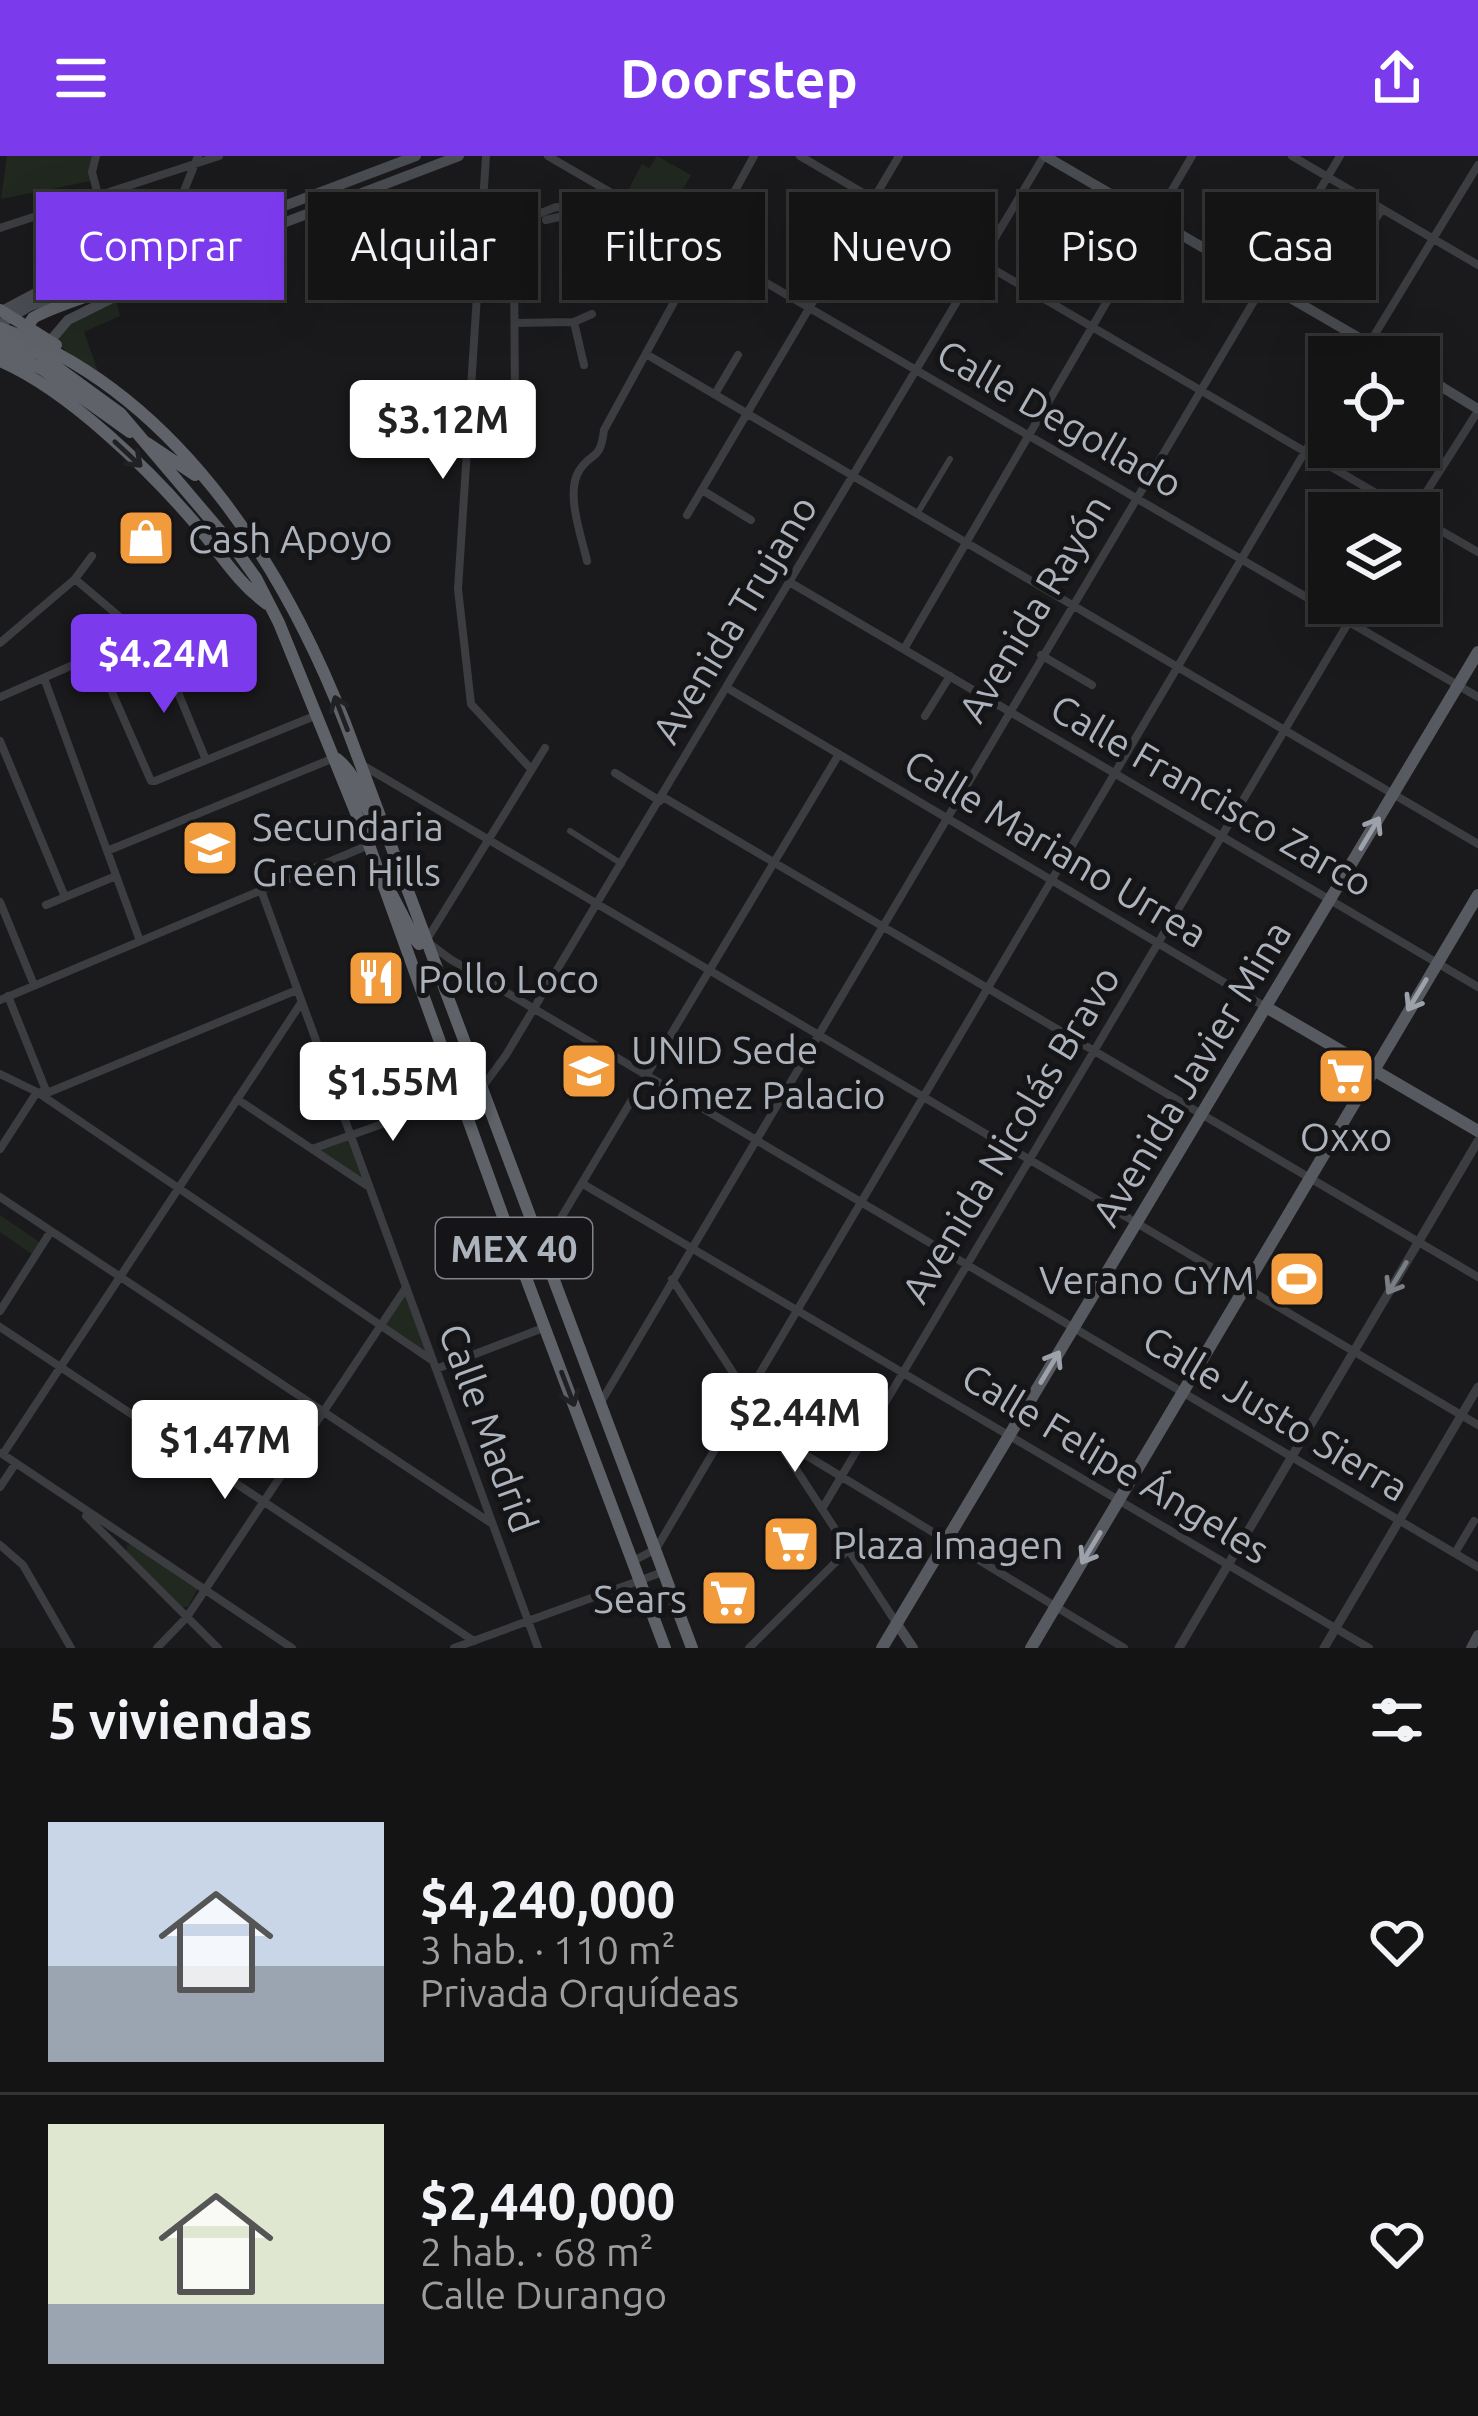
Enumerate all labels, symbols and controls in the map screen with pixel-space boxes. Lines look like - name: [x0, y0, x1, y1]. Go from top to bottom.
- icon: menu: [48, 45, 114, 111]
- icon: share: [1364, 45, 1430, 111]
- text: Doorstep: [620, 48, 858, 108]
- chip: Comprar: [36, 192, 284, 300]
- chip: Alquilar: [308, 192, 538, 300]
- chip: Filtros: [562, 192, 765, 300]
- chip: Nuevo: [789, 192, 995, 300]
- chip: Piso: [1019, 192, 1181, 300]
- chip: Casa: [1205, 192, 1376, 300]
- street label: Calle Degollado: [930, 331, 1190, 505]
- map controls: [1308, 336, 1440, 624]
- button: locate: [1308, 336, 1440, 468]
- pin: $3.12M: [345, 380, 541, 482]
- text: $3.12M: [377, 397, 509, 440]
- one-way arrow: [113, 439, 142, 467]
- street label: Avenida Rayón: [949, 487, 1119, 729]
- street label: Avenida Trujano: [643, 488, 825, 750]
- button: layers: [1308, 492, 1440, 624]
- shop icon: Cash Apoyo: [115, 507, 177, 569]
- place label: Cash Apoyo: [188, 517, 393, 560]
- pin: $4.24M: [66, 614, 262, 716]
- text: $4.24M: [98, 631, 230, 674]
- street label: Calle Francisco Zarco: [1044, 685, 1380, 905]
- one-way arrow: [329, 695, 351, 732]
- street label: Calle Mariano Urrea: [897, 741, 1215, 955]
- place label: Secundaria Green Hills: [252, 805, 444, 893]
- one-way arrow: [1358, 816, 1382, 851]
- school or university icon: Secundaria Green Hills: [179, 817, 241, 879]
- street label: Avenida Javier Mina: [1083, 913, 1299, 1233]
- restaurant icon: Pollo Loco: [345, 947, 407, 1009]
- place label: Pollo Loco: [418, 957, 599, 1000]
- street label: Avenida Nicolás Bravo: [893, 958, 1127, 1310]
- one-way arrow: [1405, 977, 1429, 1012]
- place label: UNID Sede Gómez Palacio: [631, 1028, 886, 1116]
- school or university icon: UNID Sede Gómez Palacio: [558, 1040, 620, 1102]
- pin: $1.55M: [295, 1042, 491, 1144]
- supermarket icon: Oxxo: [1315, 1045, 1377, 1107]
- text: $1.55M: [327, 1059, 459, 1102]
- place label: Oxxo: [1300, 1115, 1392, 1158]
- road number: MEX 40: [436, 1218, 592, 1278]
- sports icon: Verano GYM: [1266, 1248, 1328, 1310]
- place label: Verano GYM: [1039, 1258, 1255, 1301]
- one-way arrow: [1385, 1260, 1409, 1295]
- street label: Calle Justo Sierra: [1136, 1317, 1416, 1509]
- street label: Calle Madrid: [431, 1318, 547, 1538]
- one-way arrow: [1038, 1351, 1062, 1385]
- street label: Calle Felipe Ángeles: [955, 1354, 1278, 1572]
- one-way arrow: [559, 1370, 580, 1407]
- pin: $2.44M: [697, 1373, 893, 1475]
- text: $2.44M: [729, 1390, 861, 1433]
- pin: $1.47M: [127, 1400, 323, 1502]
- text: $1.47M: [159, 1417, 291, 1460]
- supermarket icon: Plaza Imagen: [760, 1513, 822, 1575]
- place label: Plaza Imagen: [833, 1523, 1063, 1566]
- one-way arrow: [1079, 1530, 1103, 1564]
- supermarket icon: Sears: [698, 1567, 760, 1629]
- place label: Sears: [593, 1577, 687, 1620]
- icon: filters: [1364, 1687, 1430, 1753]
- text: 5 viviendas: [48, 1691, 313, 1749]
- icon: home: [144, 1870, 288, 2014]
- text: $4,240,000: [420, 1870, 675, 1928]
- icon: heart: [1364, 1909, 1430, 1975]
- text: 3 hab. · 110 m²: [420, 1928, 676, 1971]
- text: Privada Orquídeas: [420, 1971, 739, 2014]
- icon: home: [144, 2172, 288, 2316]
- text: $2,440,000: [420, 2172, 675, 2230]
- icon: heart: [1364, 2211, 1430, 2277]
- text: 2 hab. · 68 m²: [420, 2230, 654, 2273]
- text: Calle Durango: [420, 2273, 667, 2316]

